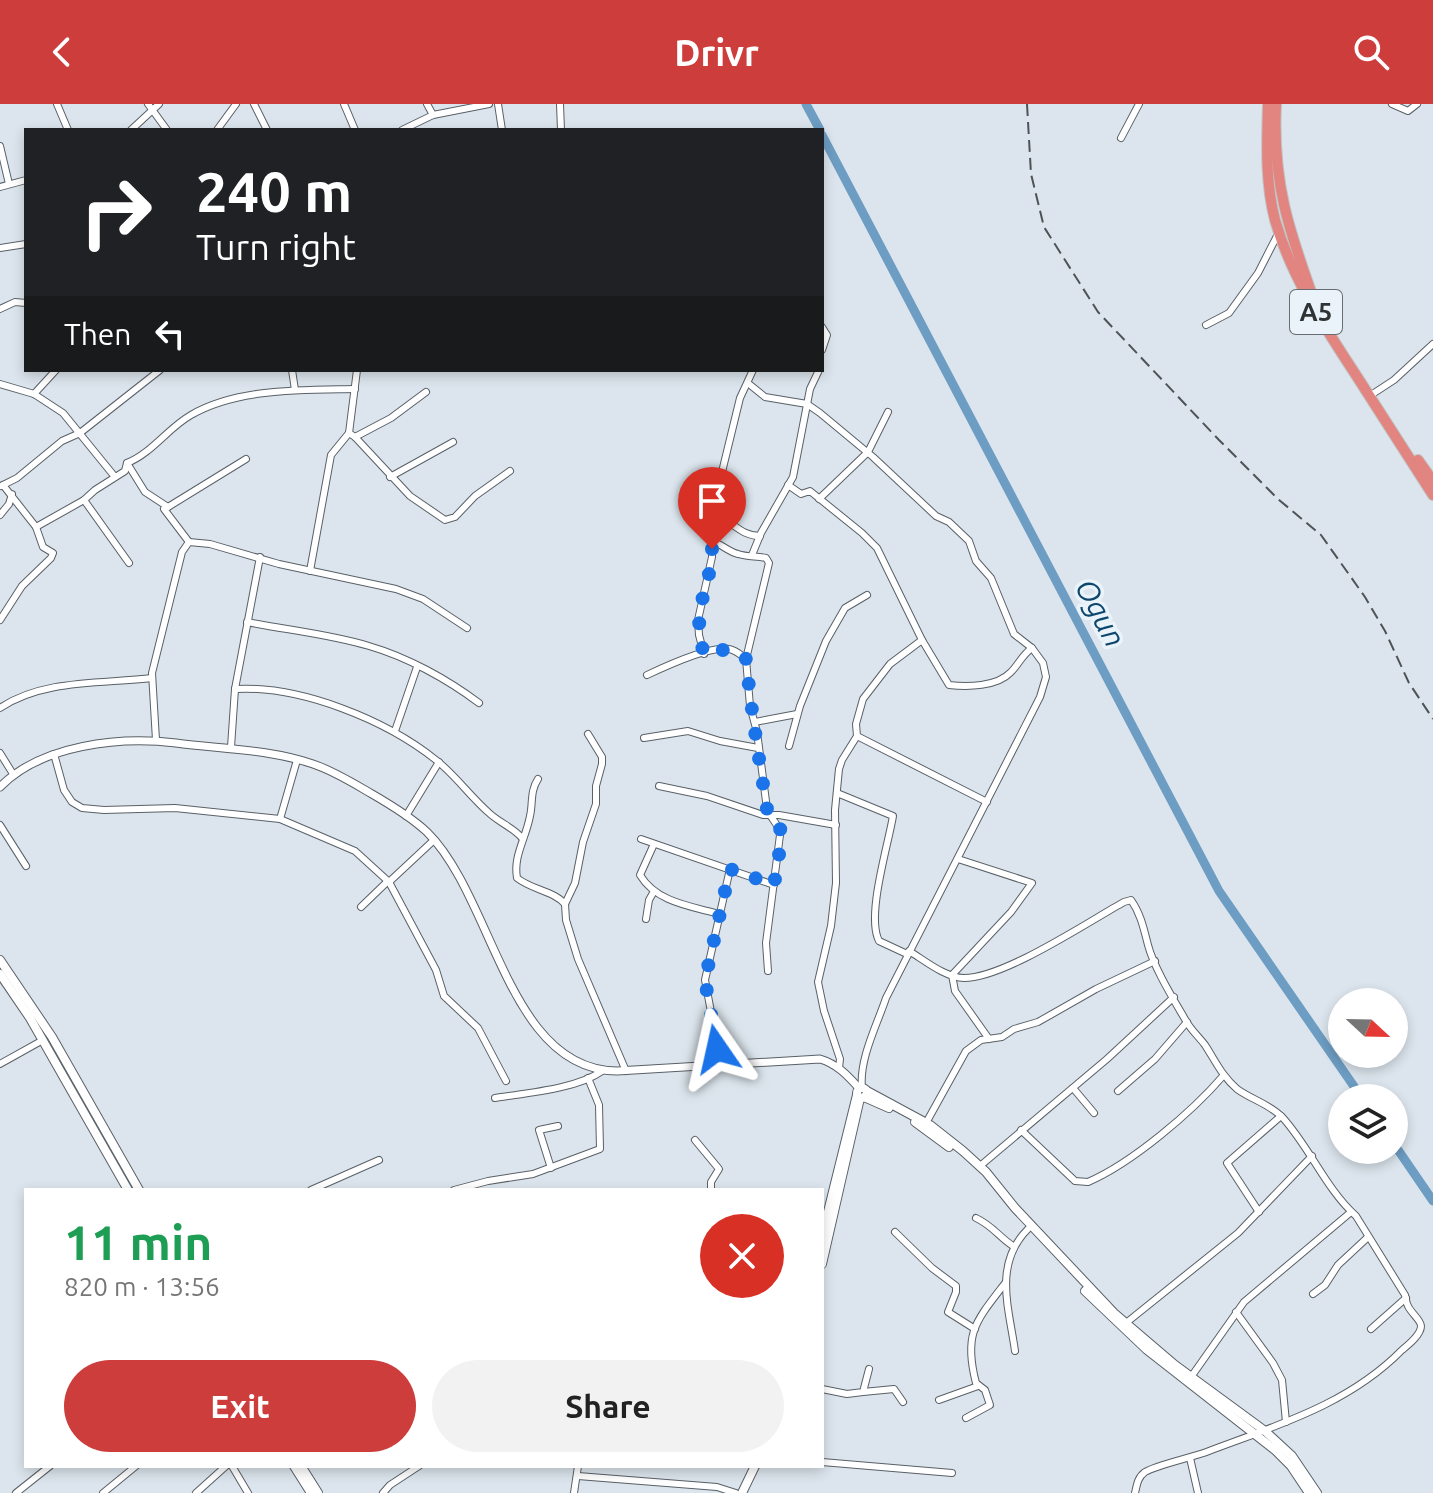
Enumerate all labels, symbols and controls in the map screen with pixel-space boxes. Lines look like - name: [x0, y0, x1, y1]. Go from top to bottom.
- icon: back: [40, 30, 84, 74]
- icon: search: [1349, 30, 1393, 74]
- text: Drivr: [674, 32, 759, 73]
- icon: right: [64, 160, 168, 264]
- text: 240 m: [196, 160, 352, 223]
- text: Turn right: [196, 226, 356, 267]
- road number: A5: [1290, 290, 1342, 334]
- icon: left: [148, 312, 192, 356]
- text: Then: [64, 317, 132, 351]
- pin: [678, 467, 746, 549]
- icon: arrive: [690, 479, 734, 523]
- water label: Ogun: [1069, 573, 1133, 652]
- north arrow: [1328, 988, 1408, 1068]
- map controls: [1328, 988, 1408, 1164]
- position arrow: [675, 1007, 759, 1091]
- button: layers: [1328, 1084, 1408, 1164]
- button: close: [700, 1214, 784, 1298]
- text: 11 min: [64, 1215, 212, 1269]
- text: 820 m · 13:56: [64, 1272, 220, 1301]
- button: Exit: [64, 1360, 416, 1452]
- button: Share: [432, 1360, 784, 1452]

